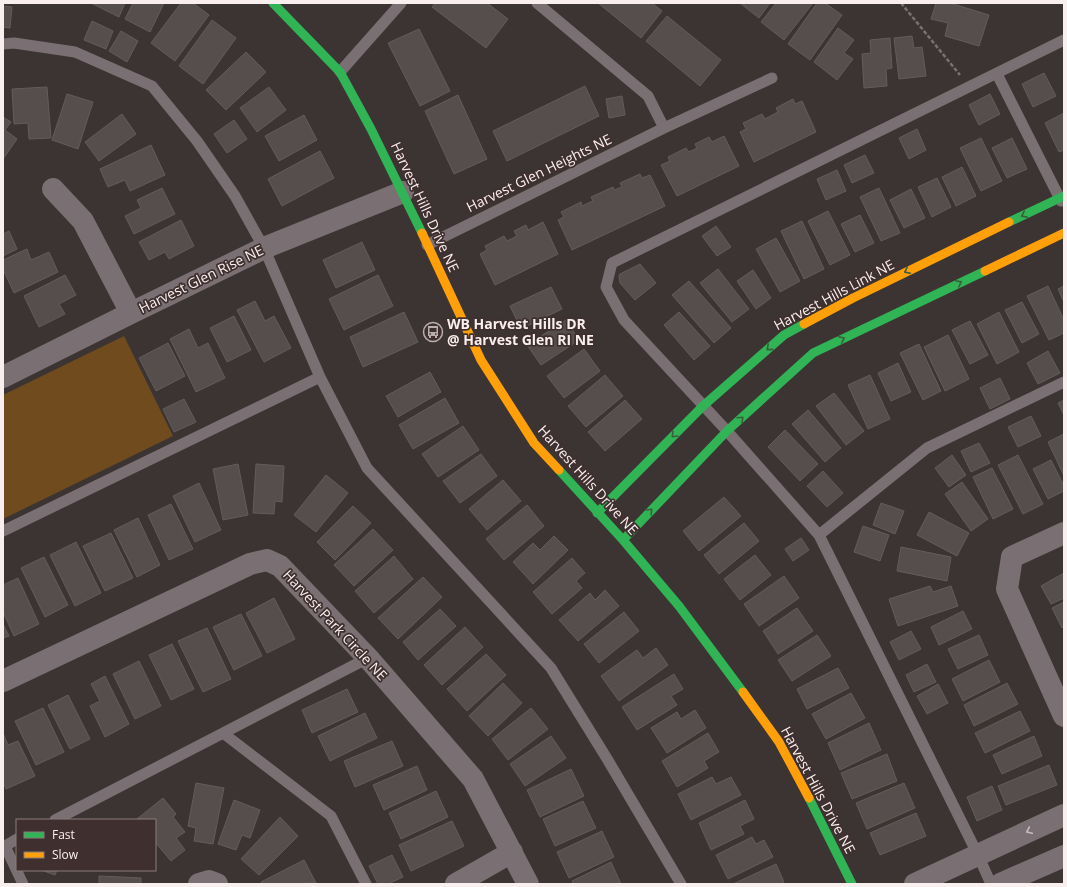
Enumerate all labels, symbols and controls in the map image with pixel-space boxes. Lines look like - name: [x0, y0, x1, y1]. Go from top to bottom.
- street label: Harvest Glen Heights NE: [463, 129, 615, 216]
- street label: Harvest Hills Drive NE: [387, 139, 464, 275]
- one-way arrow: [1021, 210, 1029, 218]
- street label: Harvest Glen Rise NE: [135, 240, 266, 317]
- street label: Harvest Hills Link NE: [770, 255, 897, 334]
- one-way arrow: [904, 266, 912, 274]
- one-way arrow: [955, 280, 963, 288]
- place label: WB Harvest Hills DR @ Harvest Glen RI NE: [447, 314, 594, 349]
- bus stop icon: WB Harvest Hills DR @ Harvest Glen RI NE: [422, 321, 444, 343]
- one-way arrow: [838, 336, 845, 344]
- one-way arrow: [767, 343, 774, 350]
- one-way arrow: [736, 416, 743, 423]
- street label: Harvest Hills Drive NE: [534, 421, 643, 539]
- one-way arrow: [671, 430, 679, 438]
- one-way arrow: [645, 509, 652, 516]
- street label: Harvest Park Circle NE: [279, 565, 392, 684]
- street label: Harvest Hills Drive NE: [777, 723, 860, 857]
- legend: [16, 819, 156, 871]
- text: Fast: [52, 826, 75, 843]
- one-way arrow: [1025, 826, 1033, 834]
- text: Slow: [52, 846, 79, 863]

